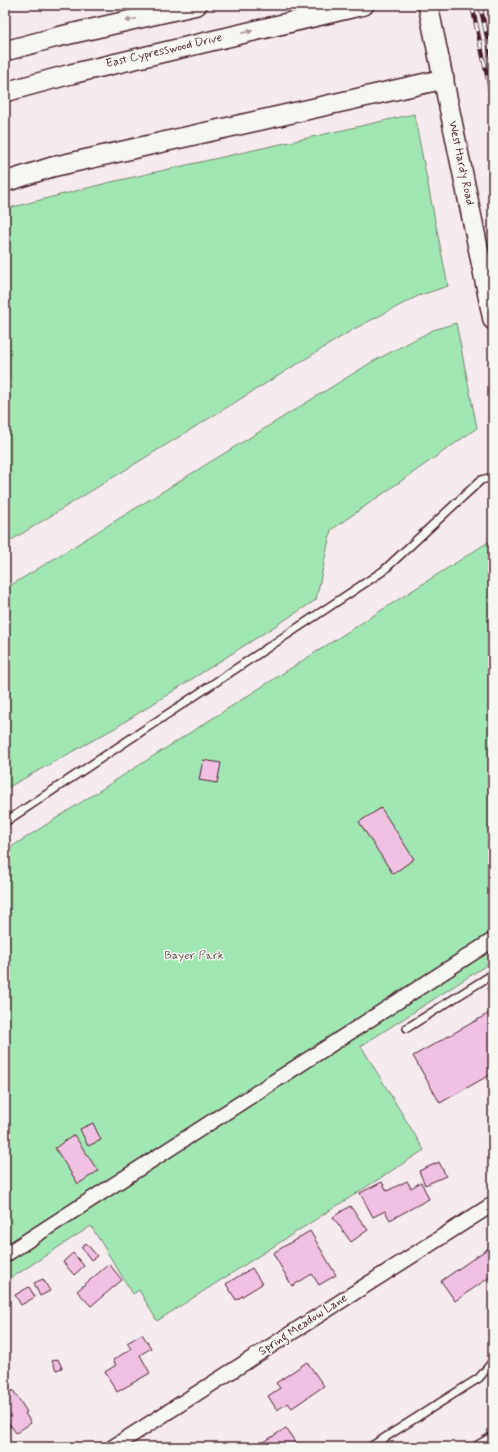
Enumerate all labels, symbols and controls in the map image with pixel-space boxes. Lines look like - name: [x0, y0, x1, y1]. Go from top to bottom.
- one-way arrow: [125, 17, 137, 23]
- one-way arrow: [240, 28, 253, 34]
- street label: East Cypresswood Drive: [104, 30, 224, 72]
- street label: West Hardy Road: [444, 119, 478, 207]
- park label: Bayer Park: [164, 948, 224, 964]
- street label: Spring Meadow Lane: [256, 1290, 351, 1361]

